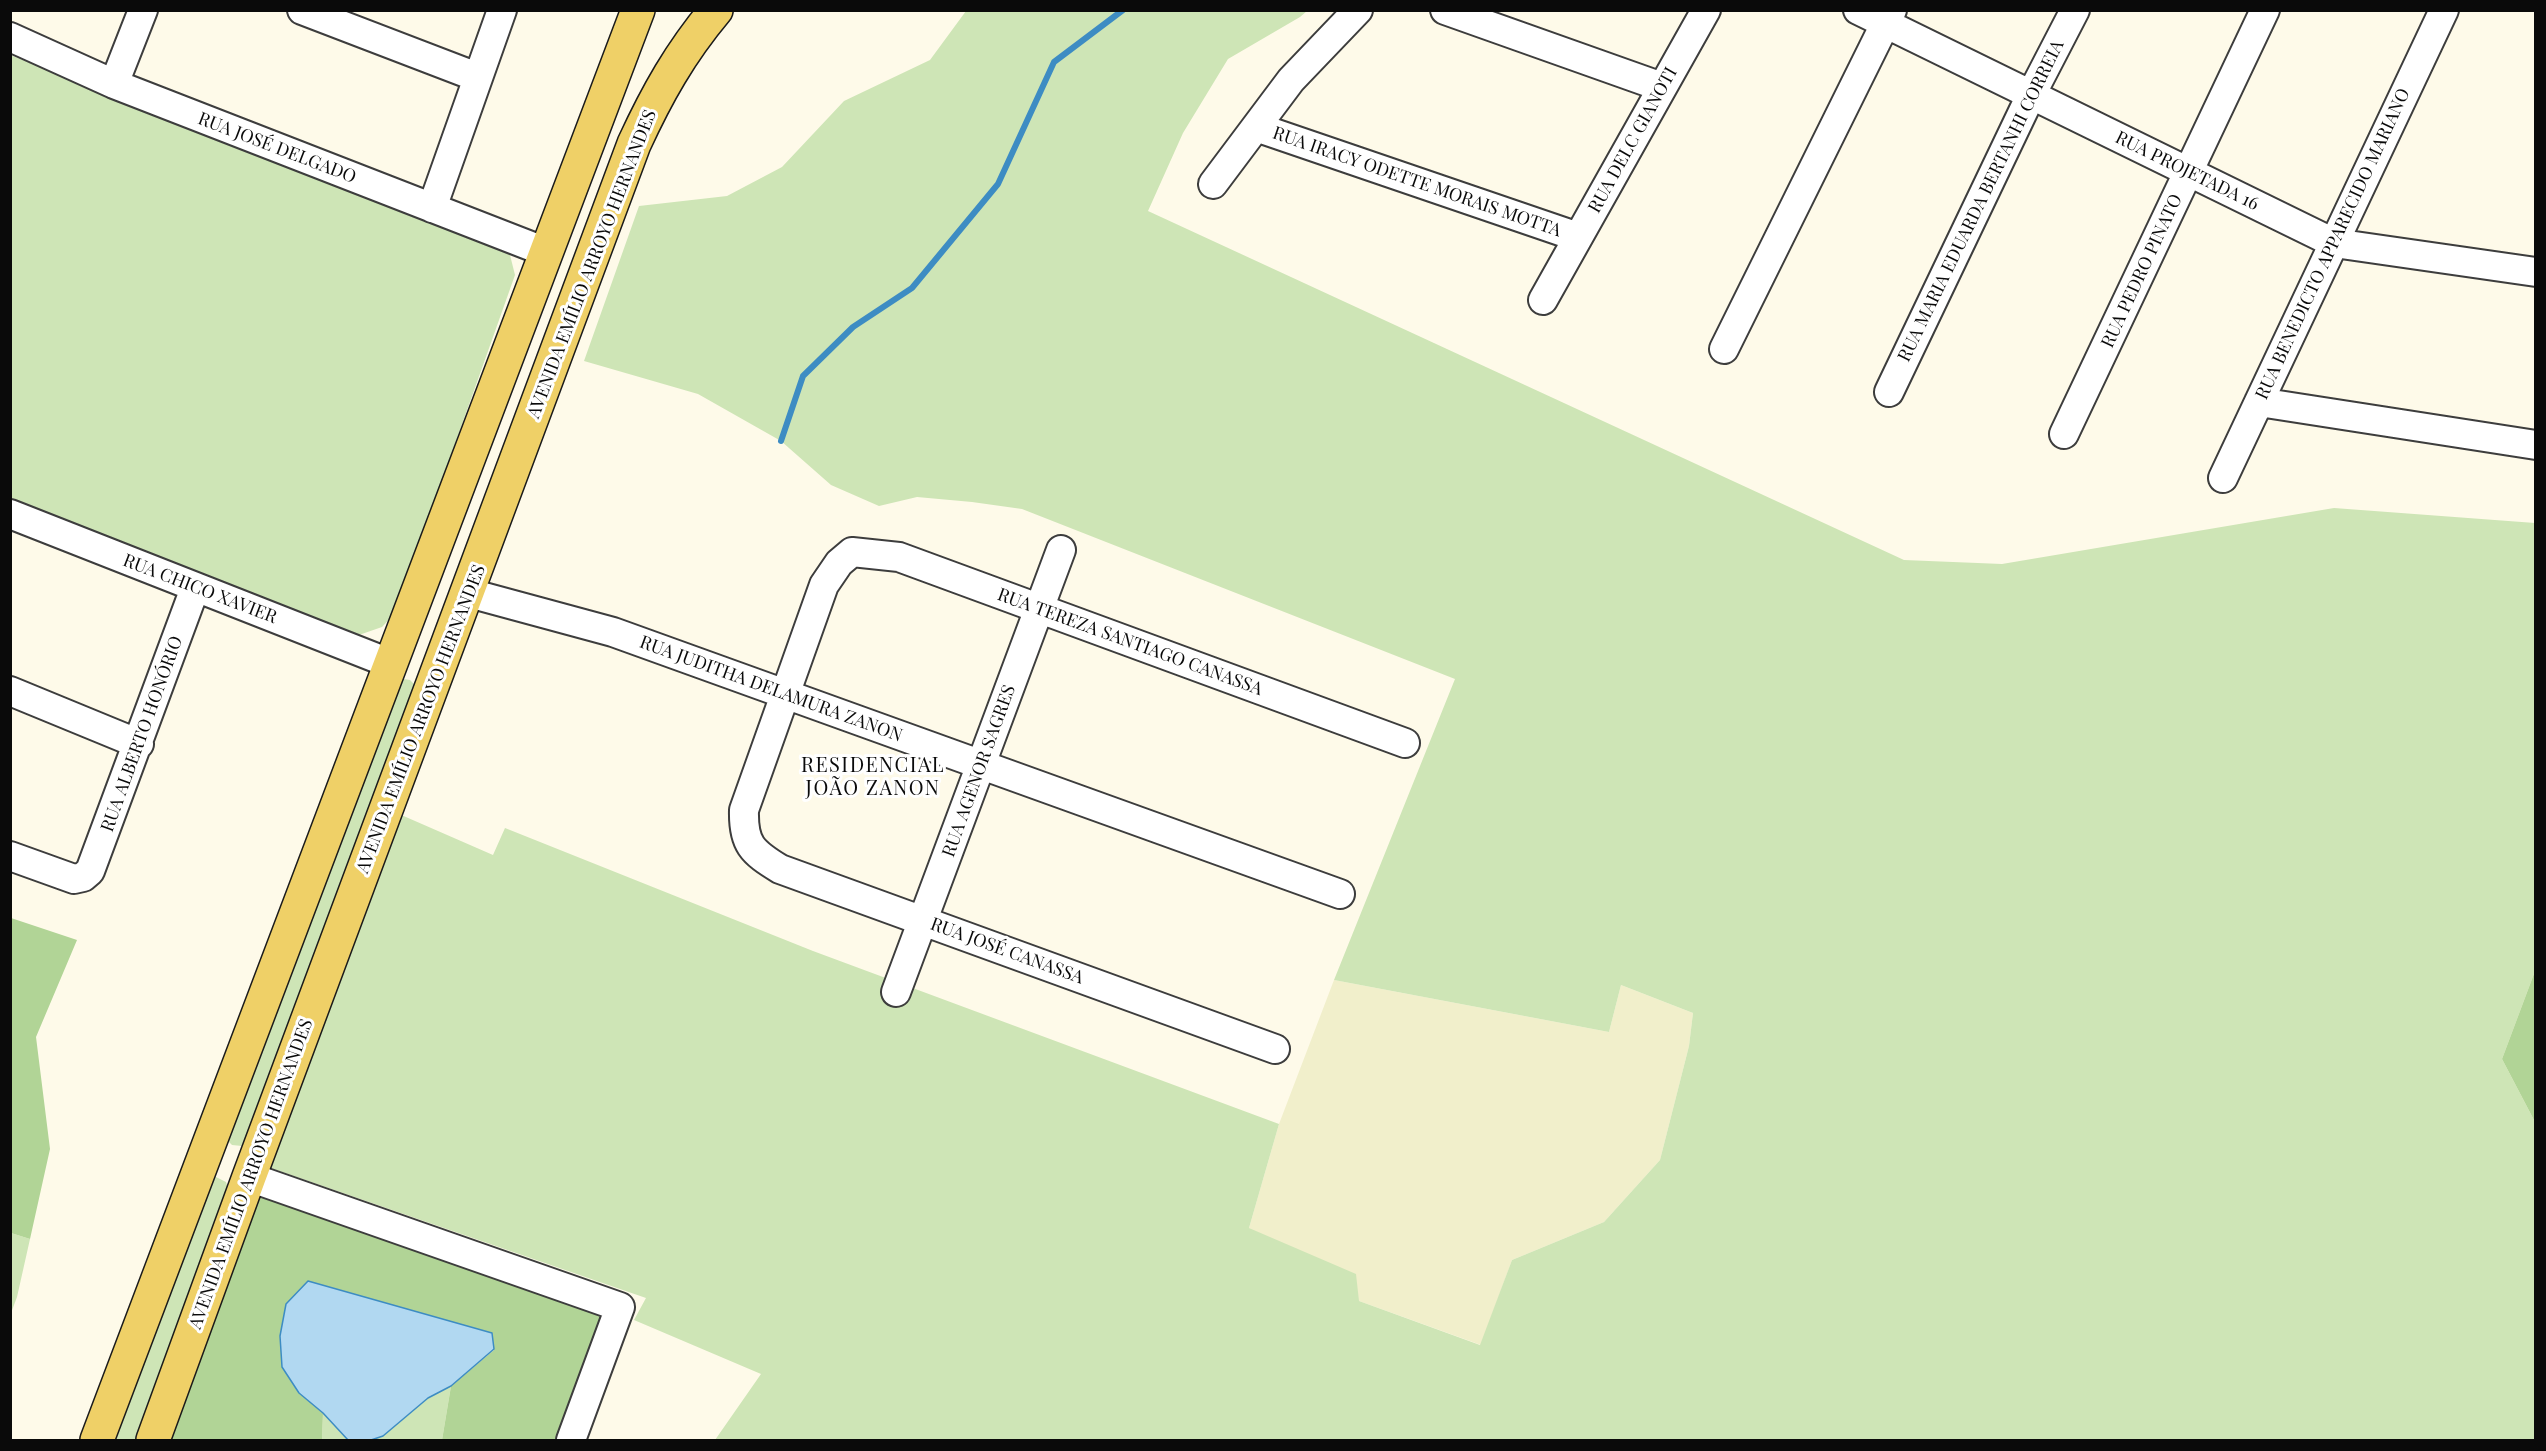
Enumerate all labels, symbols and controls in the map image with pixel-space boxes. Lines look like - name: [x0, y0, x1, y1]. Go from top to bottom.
- street label: RUA MARIA EDUARDA BERTANHI CORREIA: [1893, 37, 2069, 365]
- street label: RUA DELC GIANOTI: [1584, 63, 1682, 217]
- street label: RUA BENEDICTO APPARECIDO MARIANO: [2251, 85, 2415, 403]
- street label: AVENIDA EMÍLIO ARROYO HERNANDES: [523, 107, 661, 421]
- street label: RUA JOSÉ DELGADO: [195, 108, 359, 188]
- street label: RUA IRACY ODETTE MORAIS MOTTA: [1270, 122, 1564, 242]
- street label: RUA PROJETADA 16: [2112, 127, 2262, 215]
- street label: RUA PEDRO PINATO: [2097, 191, 2187, 351]
- street label: RUA CHICO XAVIER: [120, 550, 280, 628]
- street label: AVENIDA EMÍLIO ARROYO HERNANDES: [352, 562, 490, 876]
- street label: RUA TEREZA SANTIAGO CANASSA: [994, 584, 1266, 700]
- street label: RUA JUDITHA DELAMURA ZANON: [637, 631, 905, 747]
- street label: RUA ALBERTO HONÓRIO: [97, 633, 187, 835]
- street label: RUA AGENOR SAGRES: [938, 682, 1020, 860]
- district label: RESIDENCIAL JOÃO ZANON: [801, 754, 945, 801]
- street label: RUA JOSÉ CANASSA: [927, 913, 1087, 989]
- street label: AVENIDA EMÍLIO ARROYO HERNANDES: [185, 1016, 317, 1332]

